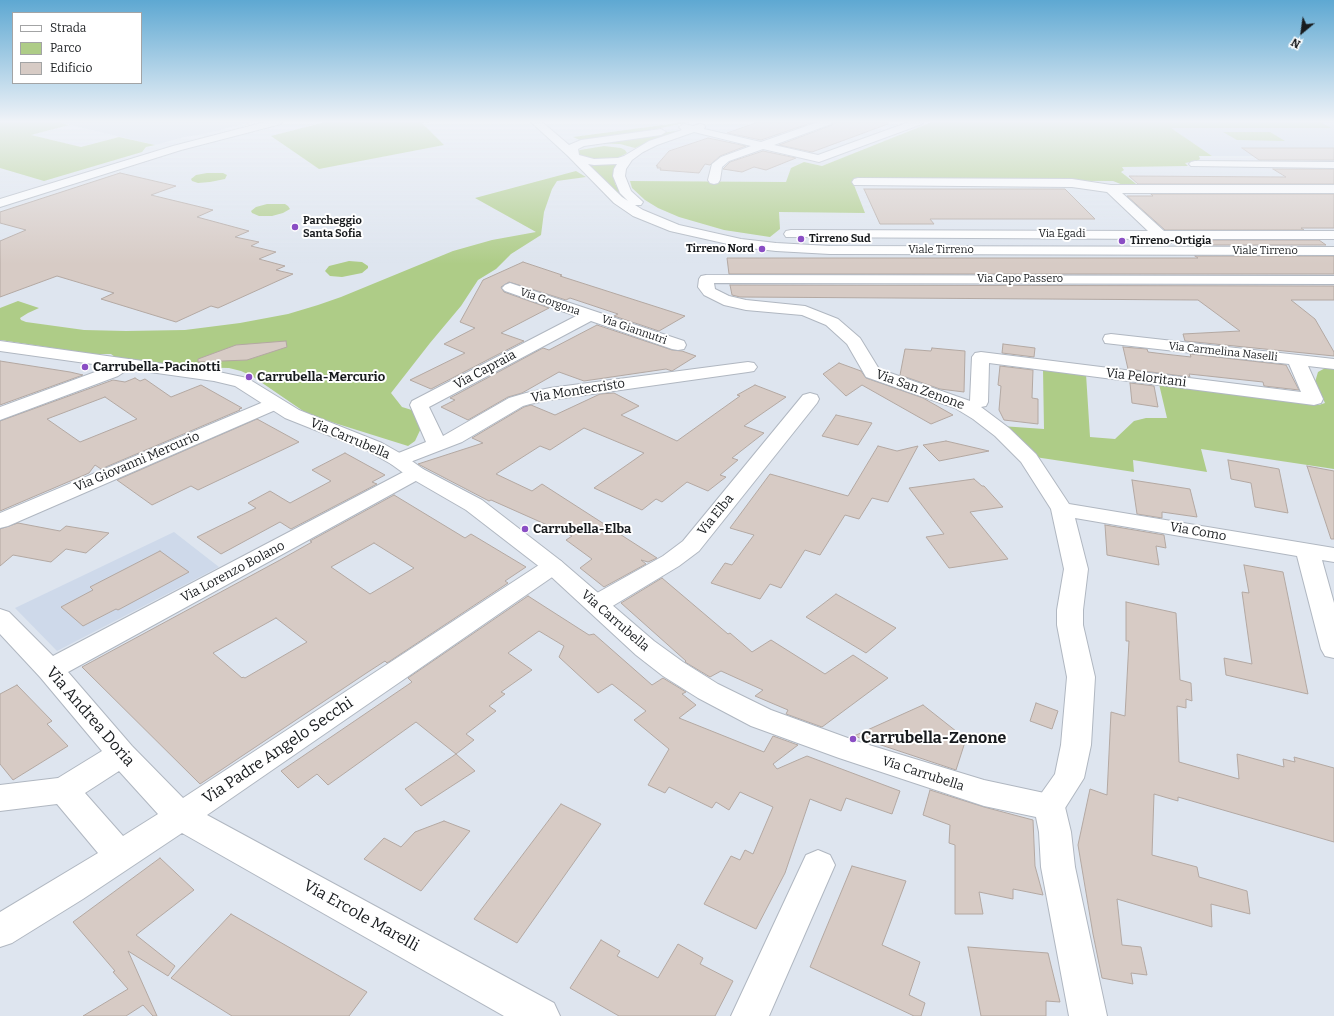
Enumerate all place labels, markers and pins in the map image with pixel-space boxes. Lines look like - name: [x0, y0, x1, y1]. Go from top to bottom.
- place label: Parcheggio Santa Sofia: [303, 214, 362, 240]
- marker: Parcheggio Santa Sofia: [290, 222, 300, 232]
- place label: Tirreno Sud: [809, 232, 871, 246]
- marker: Tirreno Sud: [796, 234, 806, 244]
- place label: Tirreno-Ortigia: [1130, 234, 1211, 248]
- marker: Tirreno-Ortigia: [1117, 236, 1127, 246]
- place label: Tirreno Nord: [686, 242, 754, 256]
- marker: Tirreno Nord: [757, 244, 767, 254]
- place label: Carrubella-Pacinotti: [93, 359, 220, 375]
- marker: Carrubella-Pacinotti: [80, 362, 90, 372]
- place label: Carrubella-Mercurio: [257, 369, 385, 385]
- marker: Carrubella-Mercurio: [244, 372, 254, 382]
- place label: Carrubella-Elba: [533, 521, 631, 537]
- marker: Carrubella-Elba: [520, 524, 530, 534]
- place label: Carrubella-Zenone: [861, 729, 1006, 749]
- marker: Carrubella-Zenone: [848, 734, 858, 744]

